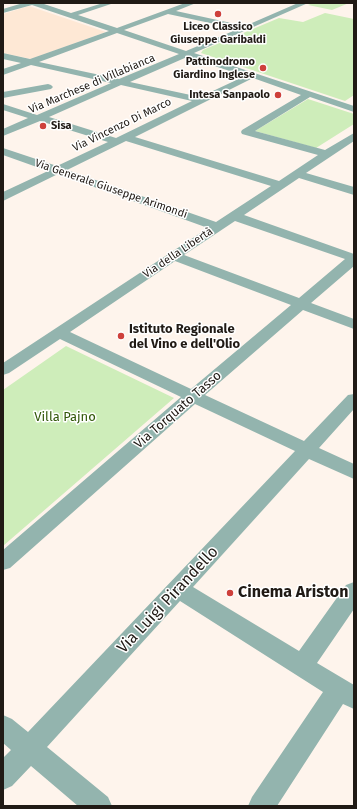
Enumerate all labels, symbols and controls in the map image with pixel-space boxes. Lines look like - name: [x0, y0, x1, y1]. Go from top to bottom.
- marker: Liceo Classico Giuseppe Garibaldi: [213, 9, 223, 19]
- place label: Liceo Classico Giuseppe Garibaldi: [170, 20, 266, 46]
- street label: Via Marchese di Villabianca: [27, 51, 157, 117]
- place label: Pattinodromo Giardino Inglese: [173, 55, 255, 81]
- marker: Pattinodromo Giardino Inglese: [258, 63, 268, 73]
- place label: Intesa Sanpaolo: [189, 88, 270, 102]
- marker: Intesa Sanpaolo: [273, 90, 283, 100]
- street label: Via Vincenzo Di Marco: [70, 95, 174, 155]
- place label: Sisa: [51, 119, 72, 133]
- marker: Sisa: [38, 121, 48, 131]
- street label: Via Generale Giuseppe Arimondi: [33, 157, 189, 221]
- street label: Via della Libertà: [141, 225, 215, 281]
- place label: Istituto Regionale del Vino e dell'Olio: [129, 321, 240, 352]
- marker: Istituto Regionale del Vino e dell'Olio: [116, 331, 126, 341]
- street label: Via Torquato Tasso: [131, 368, 225, 452]
- park label: Villa Pajno: [34, 409, 96, 425]
- street label: Via Luigi Pirandello: [113, 542, 223, 658]
- place label: Cinema Ariston: [238, 583, 348, 603]
- marker: Cinema Ariston: [225, 588, 235, 598]

